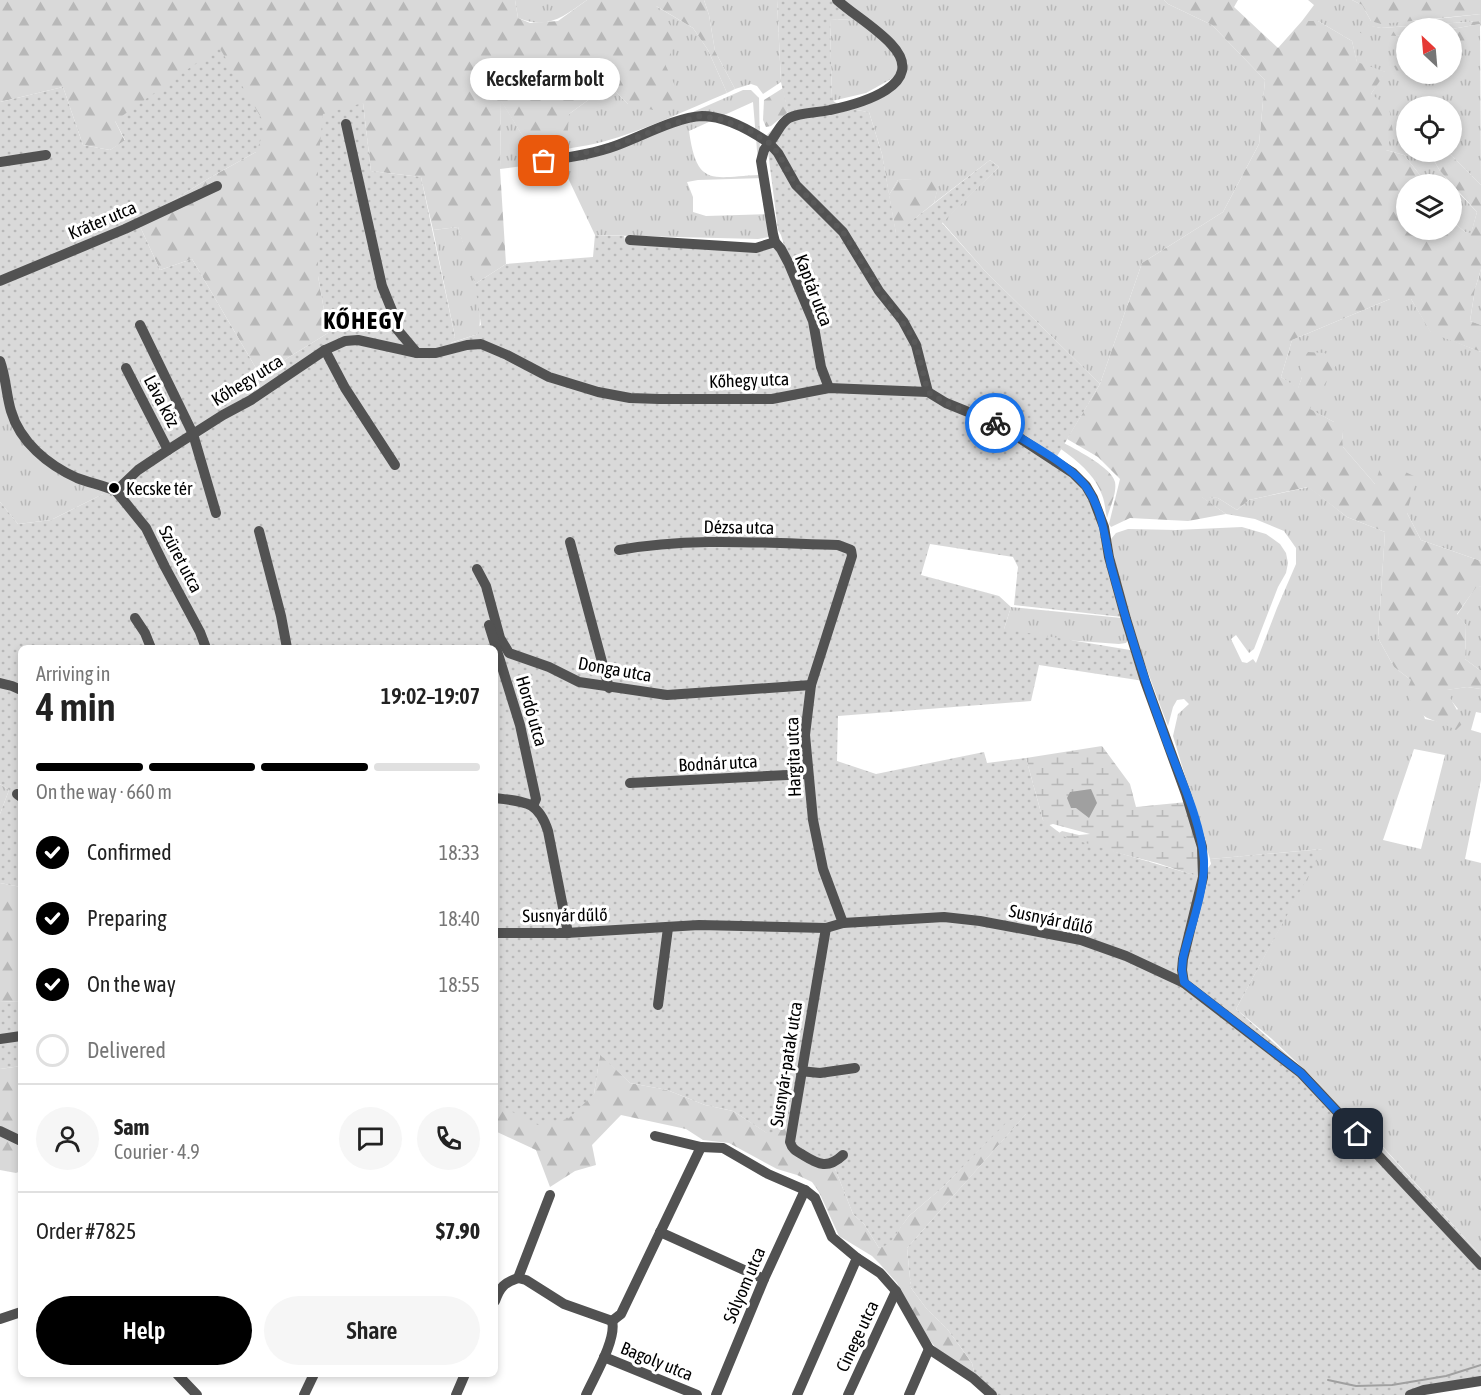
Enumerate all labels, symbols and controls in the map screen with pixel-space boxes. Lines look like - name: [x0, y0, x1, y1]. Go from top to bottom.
- north arrow: [1396, 18, 1462, 84]
- map controls: [1396, 18, 1462, 240]
- callout: Kecskefarm bolt: [469, 59, 619, 101]
- text: Kecskefarm bolt: [486, 67, 604, 90]
- button: locate: [1396, 96, 1462, 162]
- pin: [518, 135, 569, 186]
- icon: bag: [527, 144, 560, 177]
- button: layers: [1396, 174, 1462, 240]
- street label: Kráter utca: [65, 196, 139, 244]
- street label: Kaptár utca: [791, 251, 837, 329]
- district label: KŐHEGY: [323, 307, 405, 334]
- street label: Kőhegy utca: [207, 350, 287, 410]
- street label: Kőhegy utca: [709, 368, 789, 392]
- street label: Láva köz: [140, 371, 185, 431]
- courier: [965, 393, 1025, 453]
- icon: bike: [979, 407, 1012, 440]
- place label: Kecske tér: [126, 478, 193, 499]
- marker: Kecske tér: [107, 481, 121, 495]
- street label: Dézsa utca: [703, 516, 775, 538]
- street label: Szüret utca: [155, 522, 207, 596]
- street label: Donga utca: [577, 652, 653, 686]
- text: Arriving in: [36, 662, 110, 685]
- street label: Hordó utca: [512, 673, 552, 749]
- text: 19:02–19:07: [381, 683, 480, 709]
- text: 4 min: [36, 685, 116, 729]
- street label: Hargita utca: [781, 717, 805, 797]
- street label: Bodnár utca: [678, 750, 758, 776]
- text: On the way · 660 m: [36, 780, 172, 803]
- icon: check: [36, 836, 69, 869]
- text: Confirmed: [87, 839, 172, 865]
- text: 18:33: [439, 841, 480, 864]
- street label: Susnyár dűlő: [1007, 900, 1095, 938]
- icon: check: [36, 902, 69, 935]
- street label: Susnyár dűlő: [522, 904, 608, 926]
- text: Preparing: [87, 905, 167, 931]
- text: 18:40: [439, 907, 480, 930]
- icon: check: [36, 968, 69, 1001]
- text: On the way: [87, 971, 176, 997]
- text: 18:55: [439, 973, 480, 996]
- street label: Susnyár-patak utca: [766, 1000, 806, 1128]
- text: Delivered: [87, 1037, 166, 1063]
- button: person: [36, 1107, 99, 1170]
- button: chat: [339, 1107, 402, 1170]
- button: phone: [417, 1107, 480, 1170]
- pin: [1332, 1108, 1383, 1159]
- text: Sam: [114, 1114, 149, 1140]
- icon: home: [1341, 1117, 1374, 1150]
- text: Courier · 4.9: [114, 1140, 200, 1163]
- text: Order #7825: [36, 1218, 136, 1244]
- text: $7.90: [436, 1218, 480, 1244]
- street label: Sólyom utca: [719, 1244, 769, 1326]
- button: Help: [36, 1296, 252, 1365]
- button: Share: [264, 1296, 480, 1365]
- street label: Cinege utca: [831, 1297, 883, 1375]
- street label: Bagoly utca: [618, 1337, 696, 1385]

